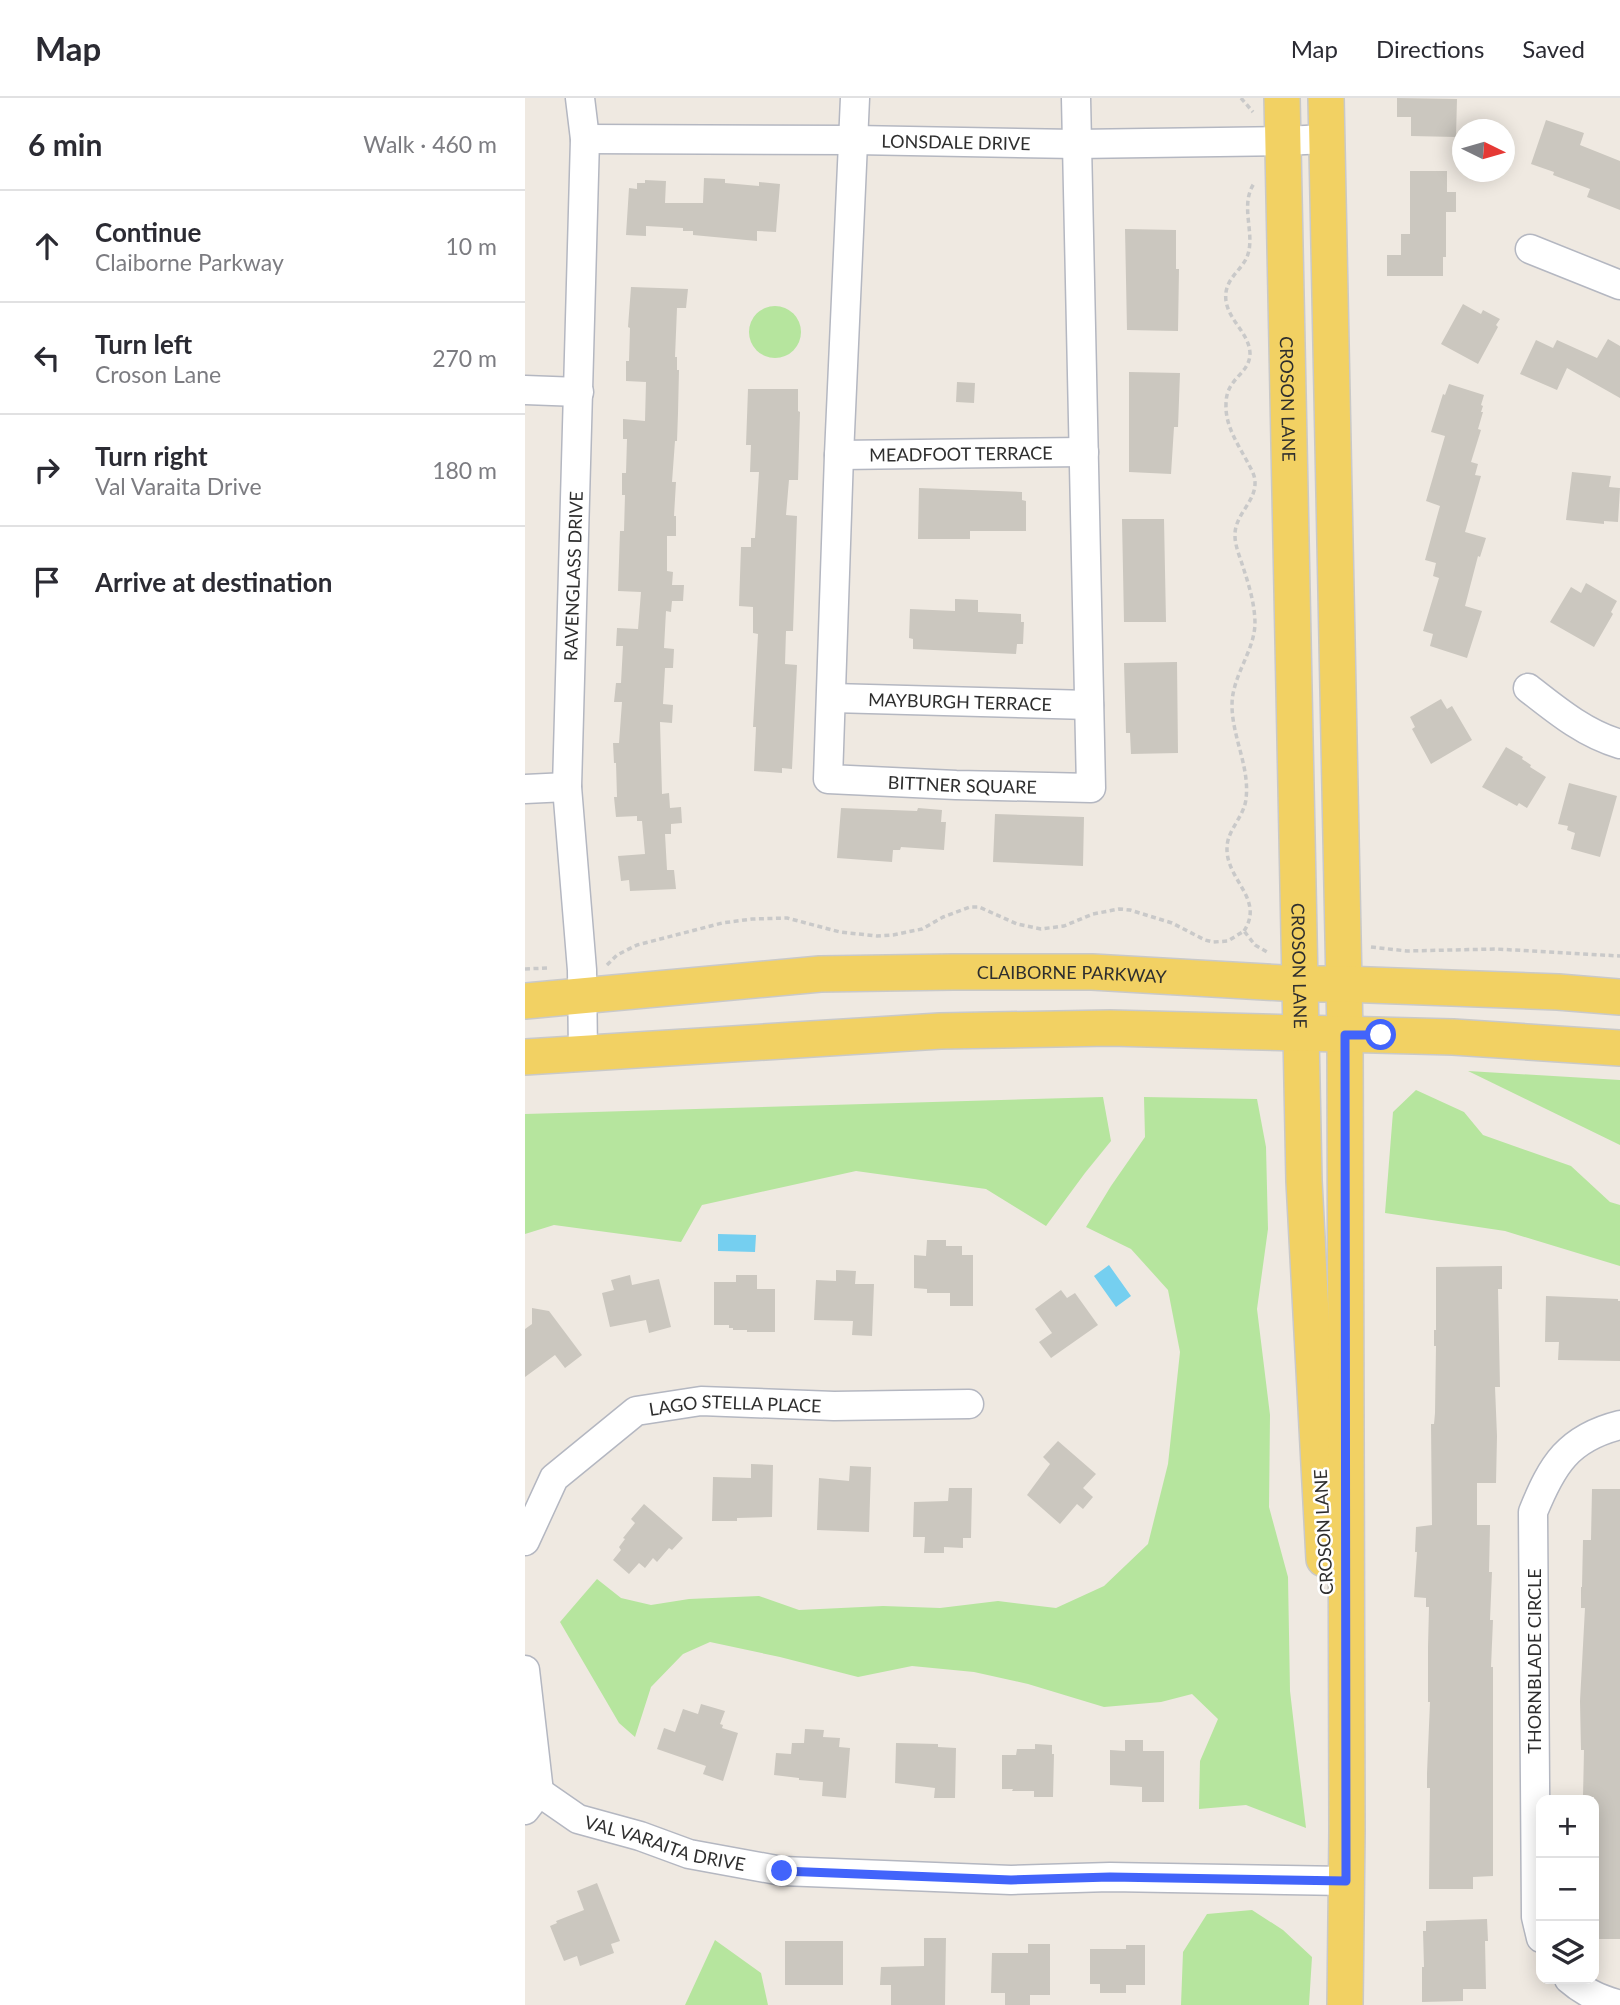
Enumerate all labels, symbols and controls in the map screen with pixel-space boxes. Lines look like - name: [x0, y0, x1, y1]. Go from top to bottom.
- text: Map: [35, 28, 101, 68]
- text: Map: [1291, 34, 1338, 63]
- text: Directions: [1376, 34, 1484, 63]
- text: Saved: [1522, 34, 1585, 63]
- north arrow: [1452, 119, 1515, 182]
- text: 6 min: [28, 126, 102, 162]
- street label: LONSDALE DRIVE: [881, 129, 1031, 154]
- text: Walk · 460 m: [363, 130, 497, 158]
- text: Continue: [95, 216, 201, 248]
- icon: ahead: [28, 227, 66, 265]
- text: 10 m: [446, 232, 497, 260]
- text: Claiborne Parkway: [95, 248, 284, 276]
- text: Turn left: [95, 328, 192, 360]
- street label: CROSON LANE: [1276, 336, 1300, 462]
- icon: left: [28, 339, 66, 377]
- text: 270 m: [432, 344, 497, 372]
- text: Croson Lane: [95, 360, 221, 388]
- text: Turn right: [95, 440, 208, 472]
- street label: MEADFOOT TERRACE: [869, 441, 1053, 466]
- icon: right: [28, 451, 66, 489]
- text: 180 m: [432, 456, 497, 484]
- text: Val Varaita Drive: [95, 472, 262, 500]
- street label: RAVENGLASS DRIVE: [559, 491, 587, 661]
- icon: arrive: [28, 563, 66, 601]
- text: Arrive at destination: [95, 566, 332, 598]
- street label: MAYBURGH TERRACE: [868, 688, 1052, 715]
- street label: BITTNER SQUARE: [887, 771, 1037, 798]
- street label: CROSON LANE: [1287, 903, 1312, 1029]
- street label: CLAIBORNE PARKWAY: [977, 961, 1168, 987]
- route start: [1365, 1019, 1396, 1050]
- street label: LAGO STELLA PLACE: [647, 1390, 822, 1420]
- street label: CROSON LANE: [1309, 1469, 1337, 1595]
- street label: THORNBLADE CIRCLE: [1523, 1568, 1545, 1754]
- map controls: [1536, 1795, 1599, 1984]
- button: +: [1536, 1795, 1599, 1858]
- street label: VAL VARAITA DRIVE: [582, 1810, 747, 1875]
- route end: [766, 1855, 797, 1886]
- button: −: [1536, 1858, 1599, 1921]
- button: layers: [1536, 1921, 1599, 1984]

